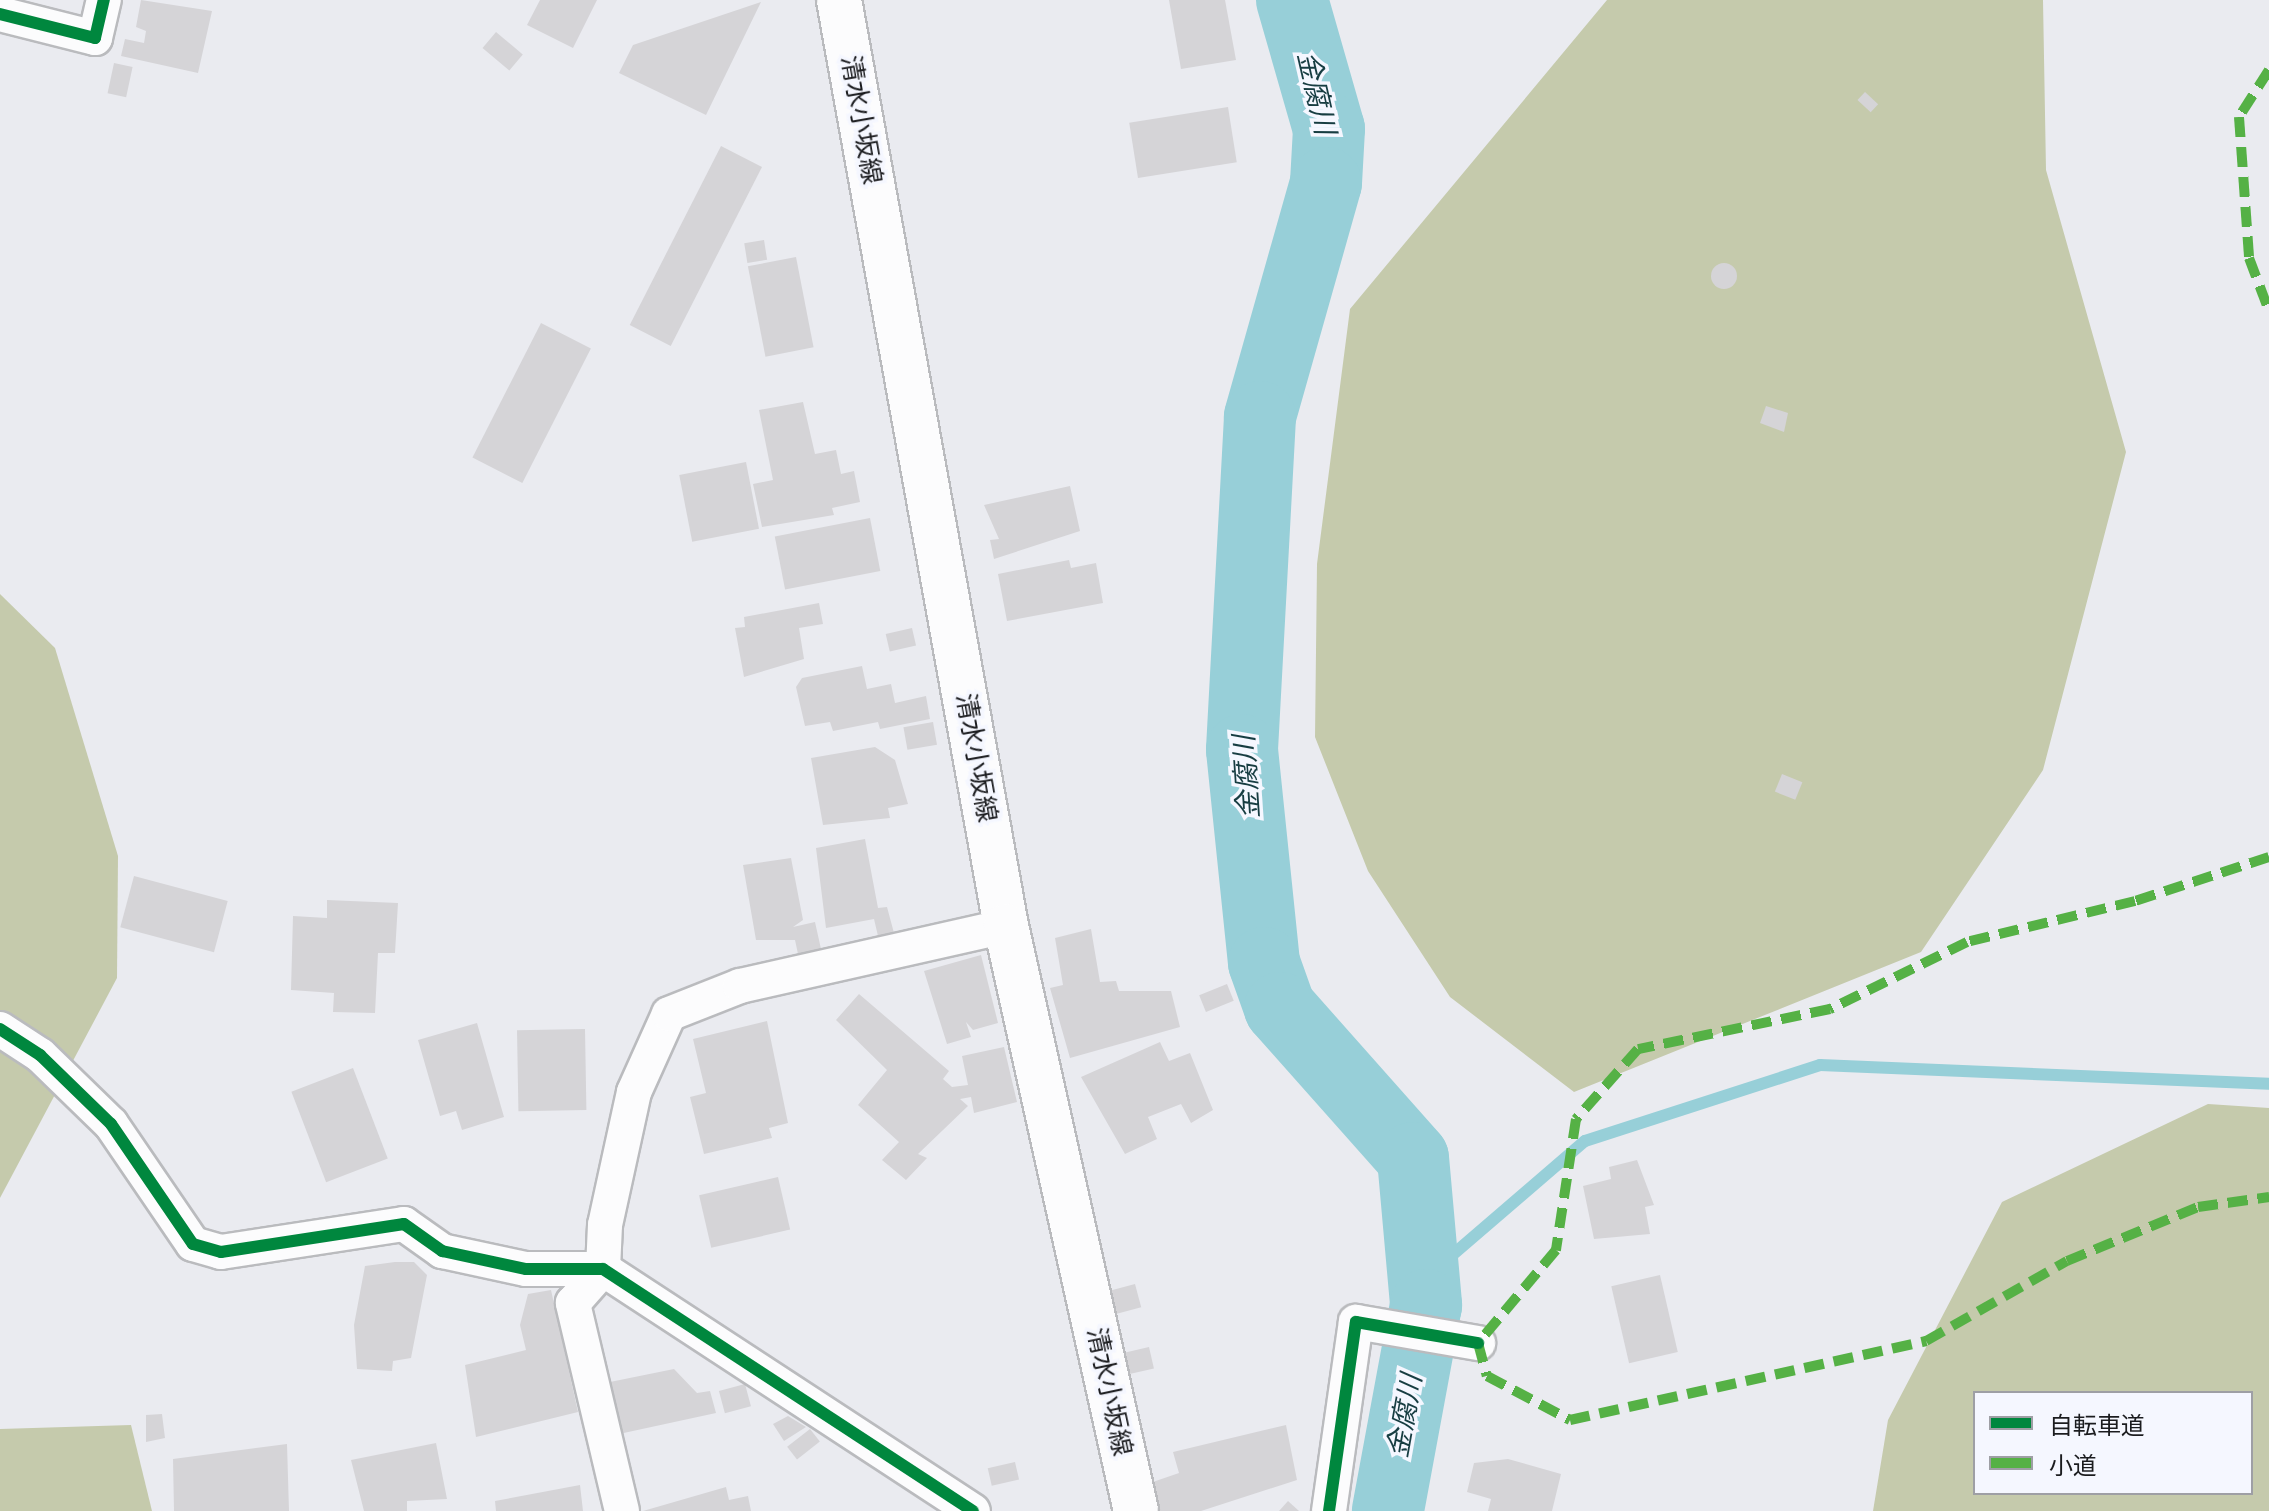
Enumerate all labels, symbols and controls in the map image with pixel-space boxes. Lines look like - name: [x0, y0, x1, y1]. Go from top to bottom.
- water label: 金腐川: [1290, 48, 1342, 138]
- street label: 清水小坂線: [834, 53, 888, 187]
- street label: 清水小坂線: [949, 691, 1003, 825]
- water label: 金腐川: [1227, 734, 1267, 820]
- street label: 清水小坂線: [1080, 1325, 1138, 1459]
- water label: 金腐川: [1381, 1372, 1429, 1460]
- legend: [1973, 1391, 2253, 1495]
- text: 自転車道: [2049, 1412, 2145, 1441]
- text: 小道: [2049, 1452, 2097, 1481]

